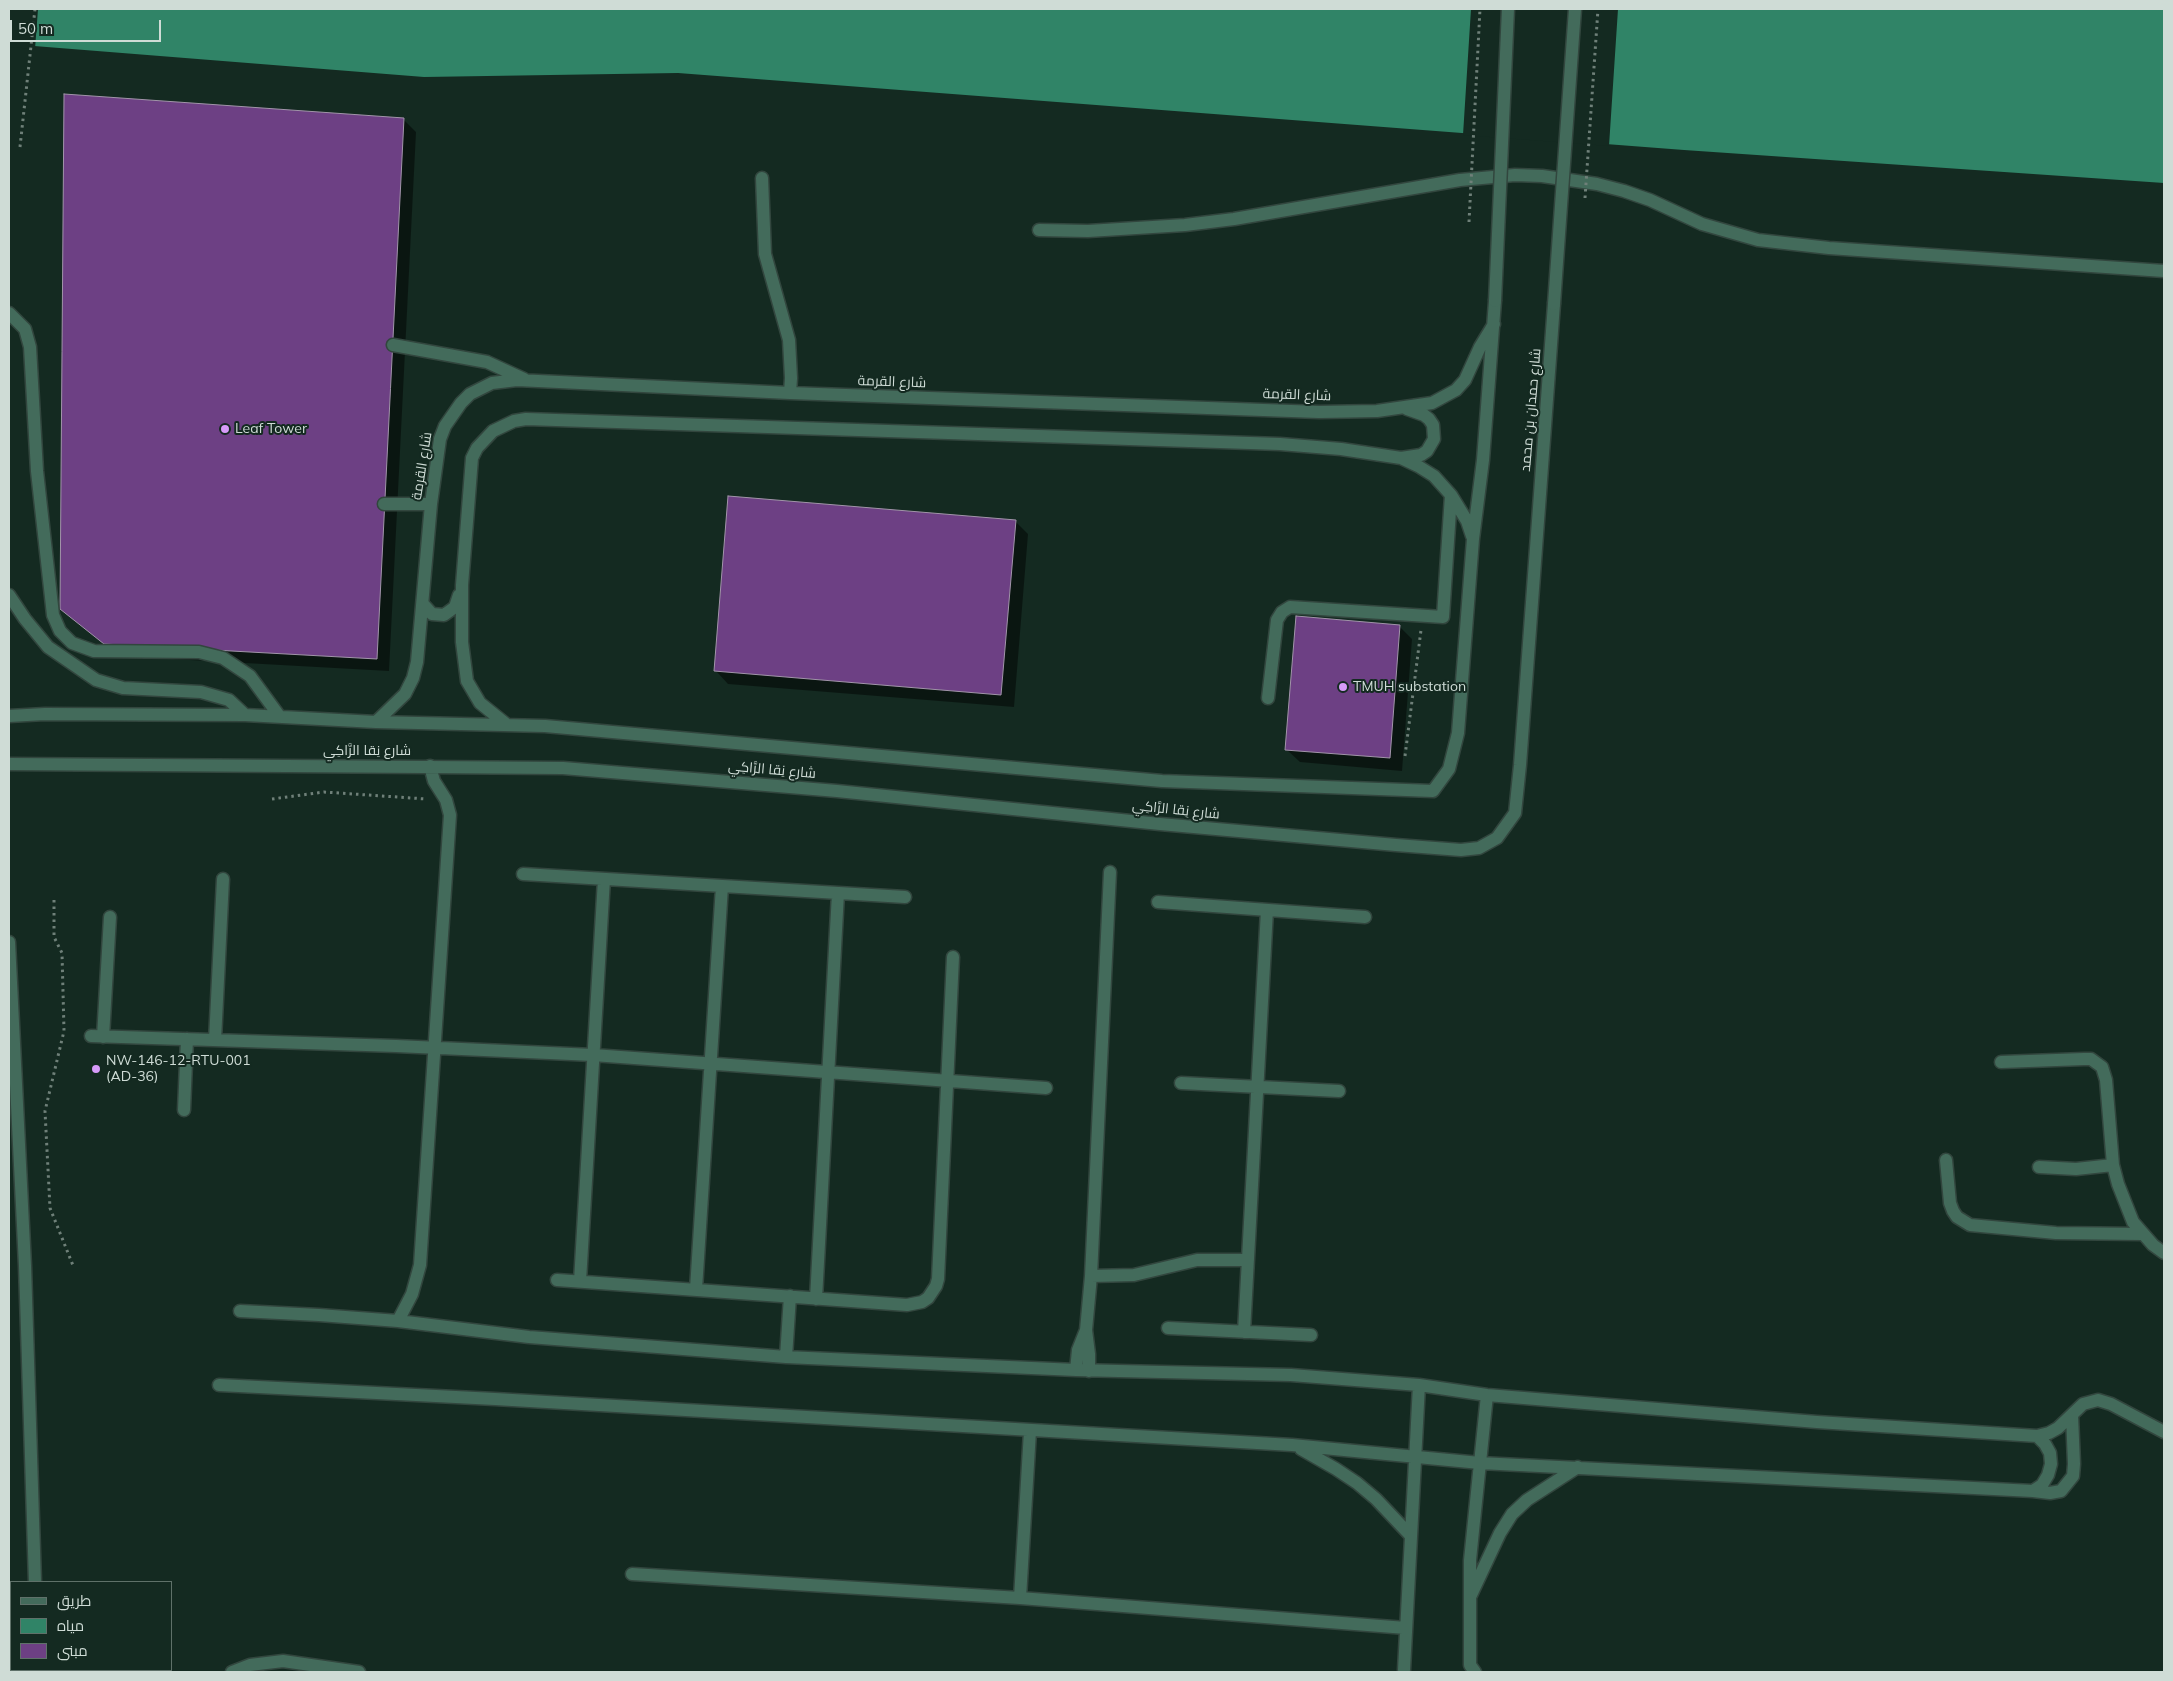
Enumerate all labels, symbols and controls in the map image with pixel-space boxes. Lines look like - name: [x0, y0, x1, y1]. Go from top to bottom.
- scale bar: [12, 10, 164, 42]
- text: 50 m: [18, 19, 53, 38]
- street label: شارع حمدان بن محمد: [1517, 348, 1545, 472]
- street label: شارع القرمة: [857, 372, 927, 392]
- street label: شارع القرمة: [1262, 385, 1332, 405]
- place label: Leaf Tower: [235, 421, 307, 437]
- marker: Leaf Tower: [219, 423, 231, 435]
- street label: شارع القرمة: [408, 431, 436, 501]
- place label: TMUH substation: [1353, 679, 1466, 695]
- marker: TMUH substation: [1337, 681, 1349, 693]
- street label: شارع نِقا الرَّاكِي: [323, 743, 411, 759]
- street label: شارع نِقا الرَّاكِي: [727, 758, 817, 782]
- street label: شارع نِقا الرَّاكِي: [1131, 797, 1221, 823]
- place label: NW-146-12-RTU-001 (AD-36): [106, 1053, 251, 1086]
- marker: NW-146-12-RTU-001 (AD-36): [90, 1063, 102, 1075]
- legend: [10, 1581, 172, 1671]
- text: طريق: [57, 1591, 91, 1610]
- text: مياه: [57, 1616, 84, 1635]
- text: مبنى: [57, 1641, 88, 1660]

